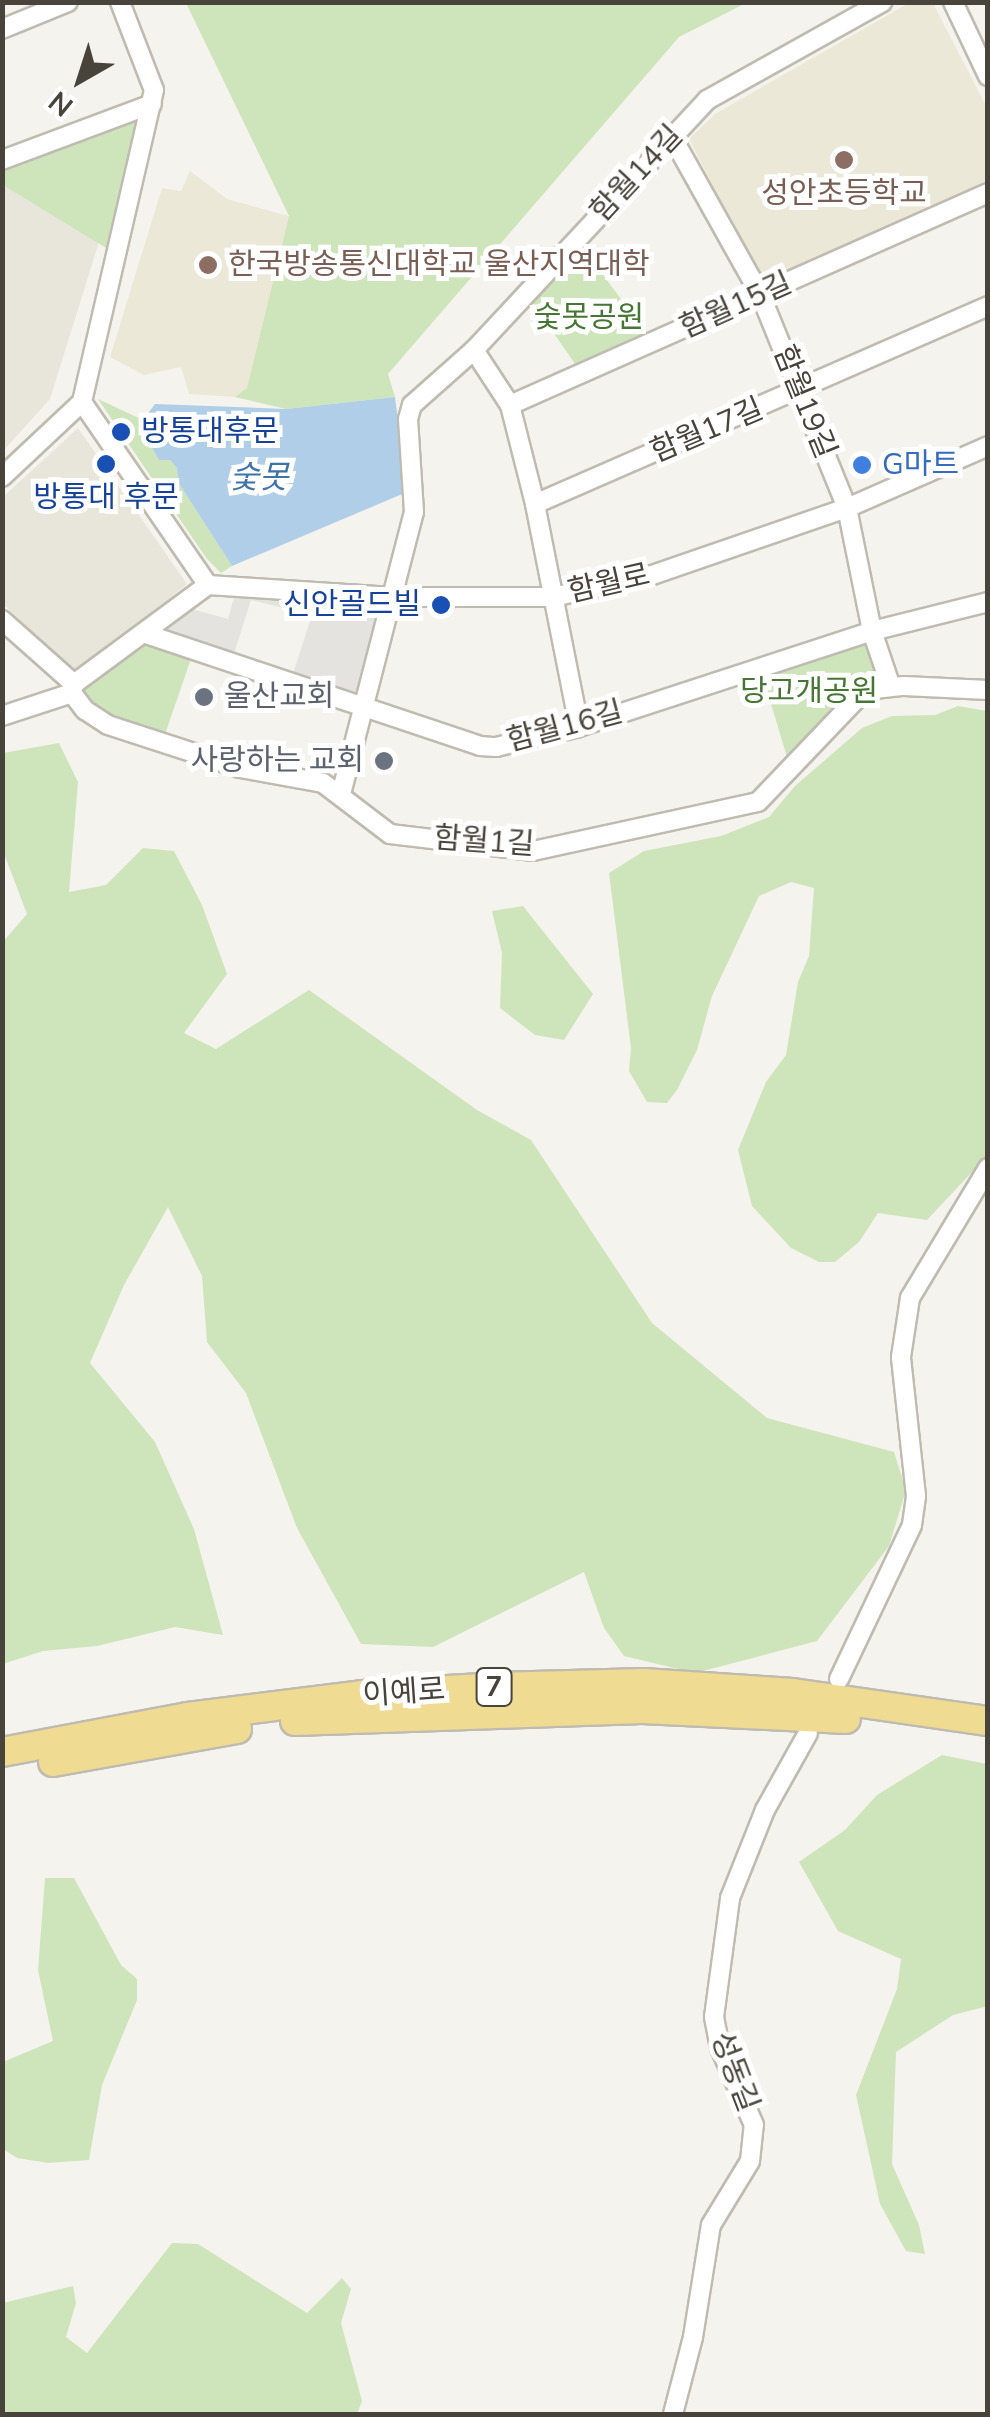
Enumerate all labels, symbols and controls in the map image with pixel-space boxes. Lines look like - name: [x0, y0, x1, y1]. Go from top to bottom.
- north arrow: [30, 30, 130, 130]
- text: N: [41, 82, 81, 125]
- street label: 함월14길: [583, 118, 691, 230]
- marker: 성안초등학교: [833, 149, 855, 171]
- place label: 성안초등학교: [761, 176, 927, 212]
- place label: 한국방송통신대학교 울산지역대학: [228, 247, 650, 283]
- marker: 한국방송통신대학교 울산지역대학: [197, 254, 219, 276]
- street label: 함월15길: [674, 265, 798, 347]
- park label: 숯못공원: [534, 300, 644, 336]
- street label: 함월19길: [765, 340, 843, 464]
- street label: 함월17길: [645, 391, 769, 471]
- place label: 방통대후문: [141, 414, 279, 450]
- marker: 방통대후문: [110, 421, 132, 443]
- place label: G마트: [882, 447, 959, 483]
- marker: 방통대 후문: [95, 453, 117, 475]
- marker: G마트: [851, 454, 873, 476]
- water label: 숯못: [230, 459, 288, 497]
- place label: 방통대 후문: [33, 480, 179, 516]
- street label: 함월로: [565, 557, 653, 611]
- place label: 신안골드빌: [283, 587, 421, 623]
- marker: 신안골드빌: [430, 594, 452, 616]
- park label: 당고개공원: [740, 674, 878, 710]
- place label: 울산교회: [224, 679, 334, 715]
- marker: 울산교회: [193, 686, 215, 708]
- street label: 함월16길: [503, 694, 627, 760]
- place label: 사랑하는 교회: [191, 743, 364, 779]
- marker: 사랑하는 교회: [373, 750, 395, 772]
- street label: 함월1길: [432, 821, 536, 863]
- road number: 7: [474, 1664, 514, 1710]
- street label: 이예로: [361, 1672, 447, 1714]
- street label: 성동길: [702, 2027, 766, 2117]

